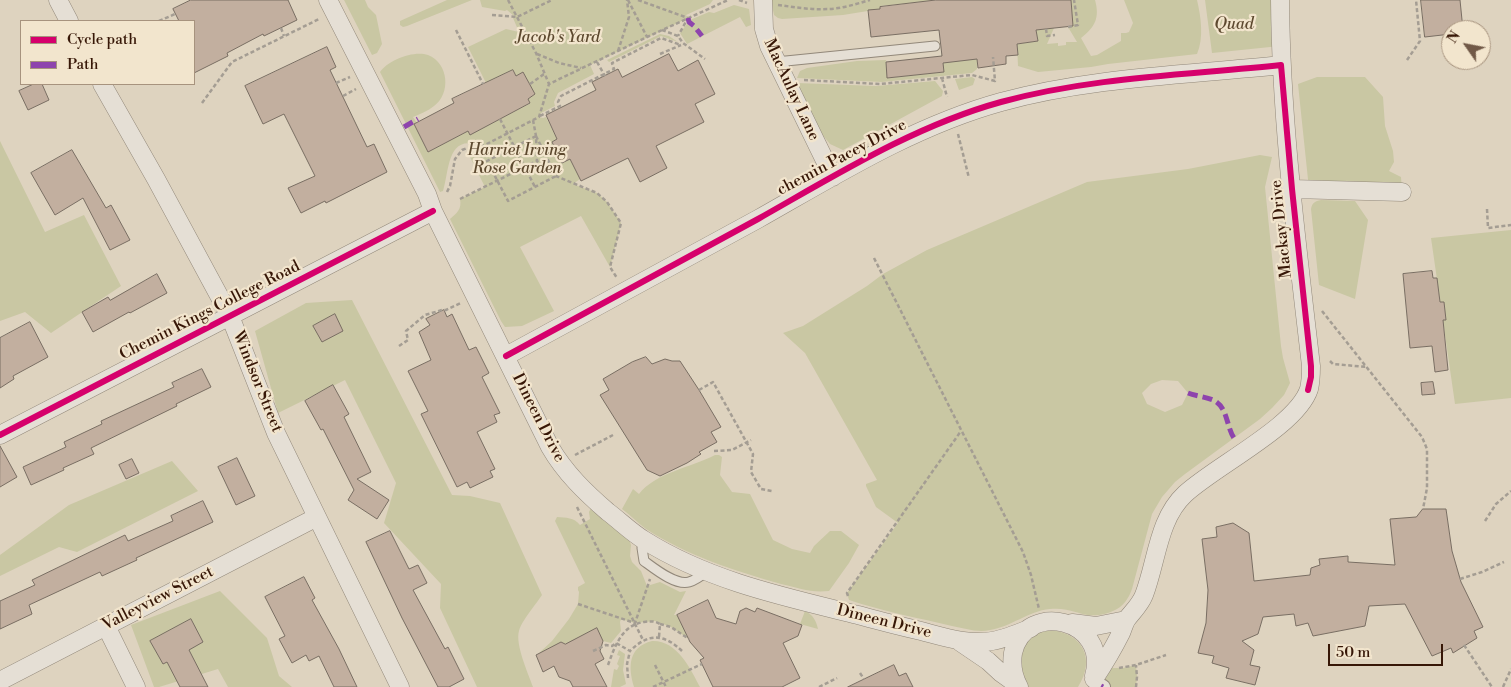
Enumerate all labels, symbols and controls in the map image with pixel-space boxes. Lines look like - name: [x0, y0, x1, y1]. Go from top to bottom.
- park label: Quad: [1214, 15, 1254, 35]
- legend: [20, 20, 195, 85]
- north arrow: [1441, 20, 1491, 70]
- park label: Jacob's Yard: [516, 28, 600, 48]
- text: N: [1444, 28, 1465, 47]
- text: Cycle path: [67, 30, 137, 49]
- street label: MacAulay Lane: [759, 36, 823, 144]
- text: Path: [67, 55, 99, 74]
- street label: chemin Pacey Drive: [774, 116, 910, 200]
- park label: Harriet Irving Rose Garden: [467, 141, 567, 179]
- street label: Mackay Drive: [1267, 179, 1297, 279]
- street label: Chemin Kings College Road: [117, 257, 303, 365]
- street label: Windsor Street: [228, 329, 286, 435]
- street label: Dineen Drive: [507, 370, 569, 466]
- street label: Valleyview Street: [99, 563, 217, 635]
- street label: Dineen Drive: [835, 601, 933, 643]
- scale bar: [1331, 634, 1446, 666]
- text: 50 m: [1336, 643, 1370, 662]

